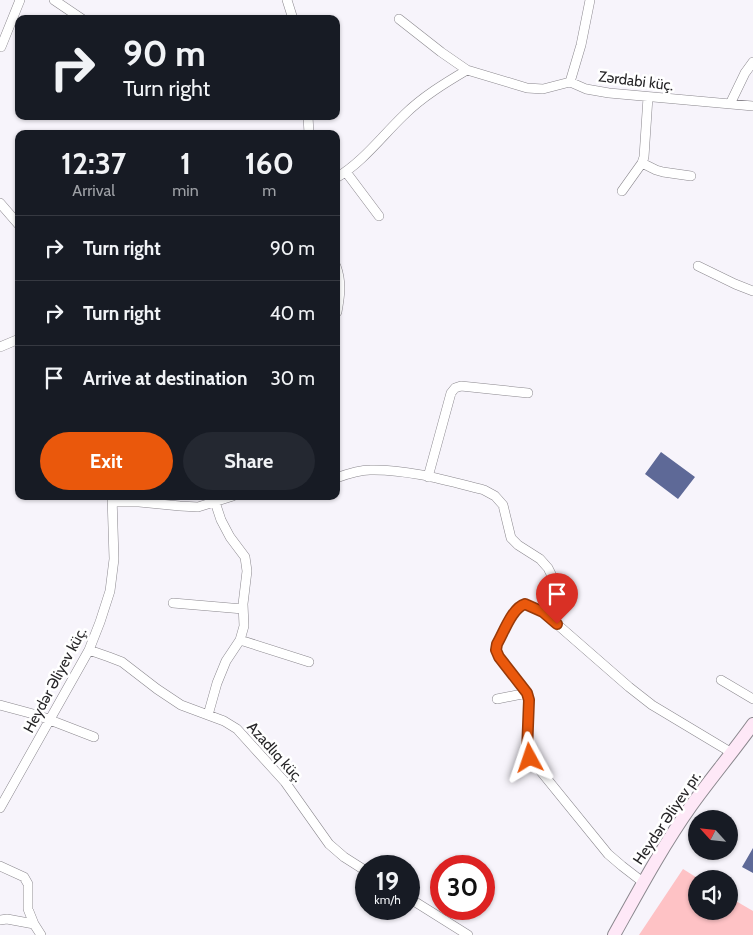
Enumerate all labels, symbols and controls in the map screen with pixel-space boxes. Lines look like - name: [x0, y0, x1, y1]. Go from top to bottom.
- text: 90 m: [123, 32, 206, 75]
- icon: right: [40, 35, 105, 100]
- street label: Zərdabi küç.: [597, 67, 675, 95]
- text: Turn right: [123, 75, 210, 102]
- text: 12:37: [61, 145, 126, 182]
- text: 1: [180, 145, 191, 182]
- text: 160: [245, 145, 294, 182]
- text: Arrival: [72, 181, 115, 200]
- text: min: [172, 181, 199, 200]
- text: m: [262, 181, 276, 200]
- icon: right: [40, 234, 68, 262]
- text: Turn right: [83, 237, 161, 260]
- text: 90 m: [270, 237, 315, 260]
- icon: right: [40, 299, 68, 327]
- text: Turn right: [83, 302, 161, 325]
- text: 40 m: [270, 302, 315, 325]
- icon: arrive: [40, 364, 68, 392]
- text: Arrive at destination: [83, 367, 247, 390]
- text: 30 m: [271, 367, 315, 390]
- button: Exit: [40, 432, 173, 490]
- button: Share: [183, 432, 315, 490]
- pin: [536, 573, 578, 624]
- icon: arrive: [543, 580, 571, 608]
- street label: Heydər Əliyev küç.: [20, 624, 90, 736]
- street label: Azadlıq küç.: [243, 718, 307, 786]
- position arrow: [503, 731, 555, 783]
- street label: Heydər Əliyev pr.: [629, 768, 705, 868]
- north arrow: [688, 810, 738, 860]
- map controls: [688, 810, 738, 920]
- speed limit sign: 30: [430, 855, 495, 920]
- text: 19: [376, 866, 399, 896]
- button: sound: [688, 870, 738, 920]
- text: km/h: [374, 892, 401, 907]

